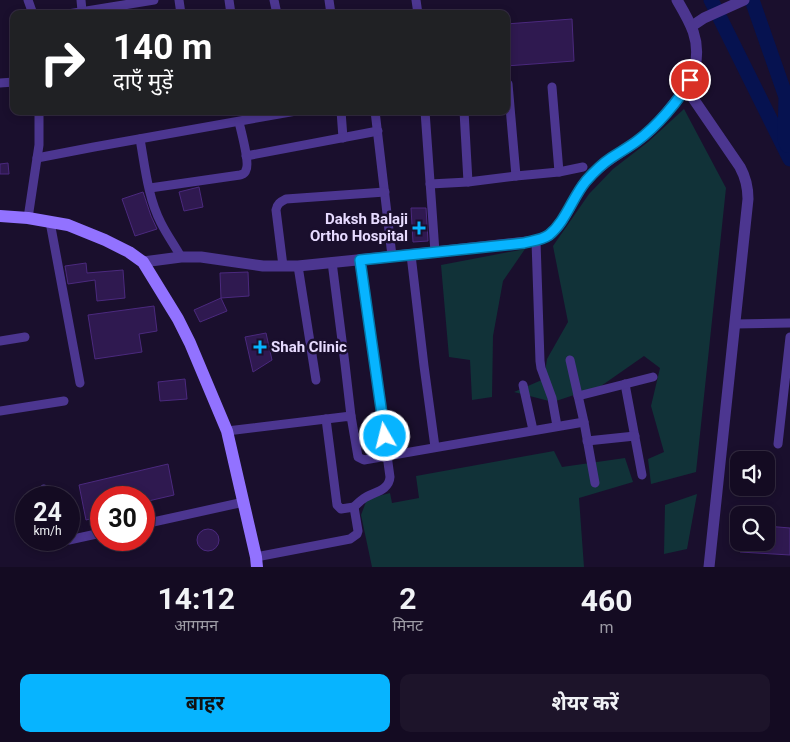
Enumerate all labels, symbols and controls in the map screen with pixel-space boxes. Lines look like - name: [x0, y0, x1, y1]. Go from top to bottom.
- text: 140 m: [113, 27, 212, 68]
- icon: right: [30, 30, 95, 95]
- pin: [669, 59, 711, 101]
- icon: arrive: [676, 66, 704, 94]
- text: दाएँ मुड़ें: [113, 69, 173, 94]
- place label: Daksh Balaji Ortho Hospital: [310, 210, 408, 245]
- marker: Daksh Balaji Ortho Hospital: [412, 221, 426, 235]
- place label: Shah Clinic: [271, 338, 347, 356]
- marker: Shah Clinic: [253, 340, 267, 354]
- position arrow: [358, 409, 410, 461]
- map controls: [730, 451, 775, 551]
- button: sound: [730, 451, 775, 496]
- speed limit sign: 30: [90, 486, 155, 551]
- text: 24: [33, 498, 62, 527]
- button: search: [730, 506, 775, 551]
- text: km/h: [33, 524, 62, 538]
- text: 14:12: [158, 581, 235, 616]
- text: 2: [399, 581, 416, 616]
- text: 460: [581, 583, 632, 618]
- text: आगमन: [174, 616, 218, 635]
- text: मिनट: [393, 616, 423, 635]
- text: m: [600, 618, 614, 637]
- button: बाहर: [20, 674, 390, 732]
- button: शेयर करें: [400, 674, 770, 732]

